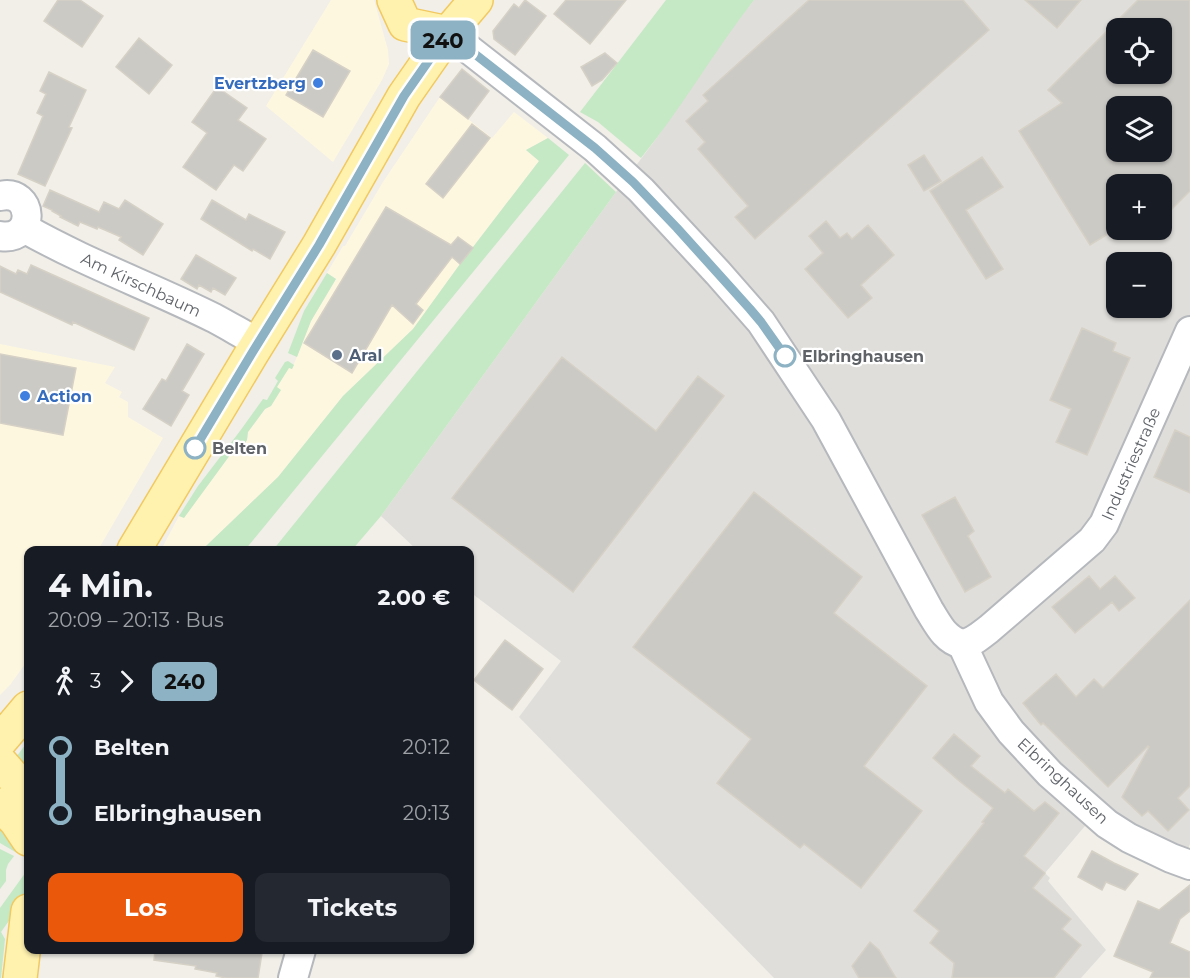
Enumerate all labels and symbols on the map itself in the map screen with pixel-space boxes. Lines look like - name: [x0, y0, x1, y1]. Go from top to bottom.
- line badge: 240: [408, 20, 478, 60]
- place label: Evertzberg: [214, 74, 306, 93]
- marker: Evertzberg: [311, 76, 325, 90]
- street label: Am Kirschbaum: [78, 249, 204, 321]
- marker: Elbringhausen: [774, 345, 796, 367]
- place label: Aral: [348, 346, 382, 365]
- place label: Elbringhausen: [802, 347, 924, 366]
- marker: Aral: [330, 348, 344, 362]
- place label: Action: [36, 387, 92, 406]
- marker: Action: [18, 389, 32, 403]
- street label: Industriestraße: [1098, 405, 1164, 523]
- marker: Belten: [184, 437, 206, 459]
- place label: Belten: [212, 439, 267, 458]
- street label: Elbringhausen: [1014, 734, 1112, 828]

